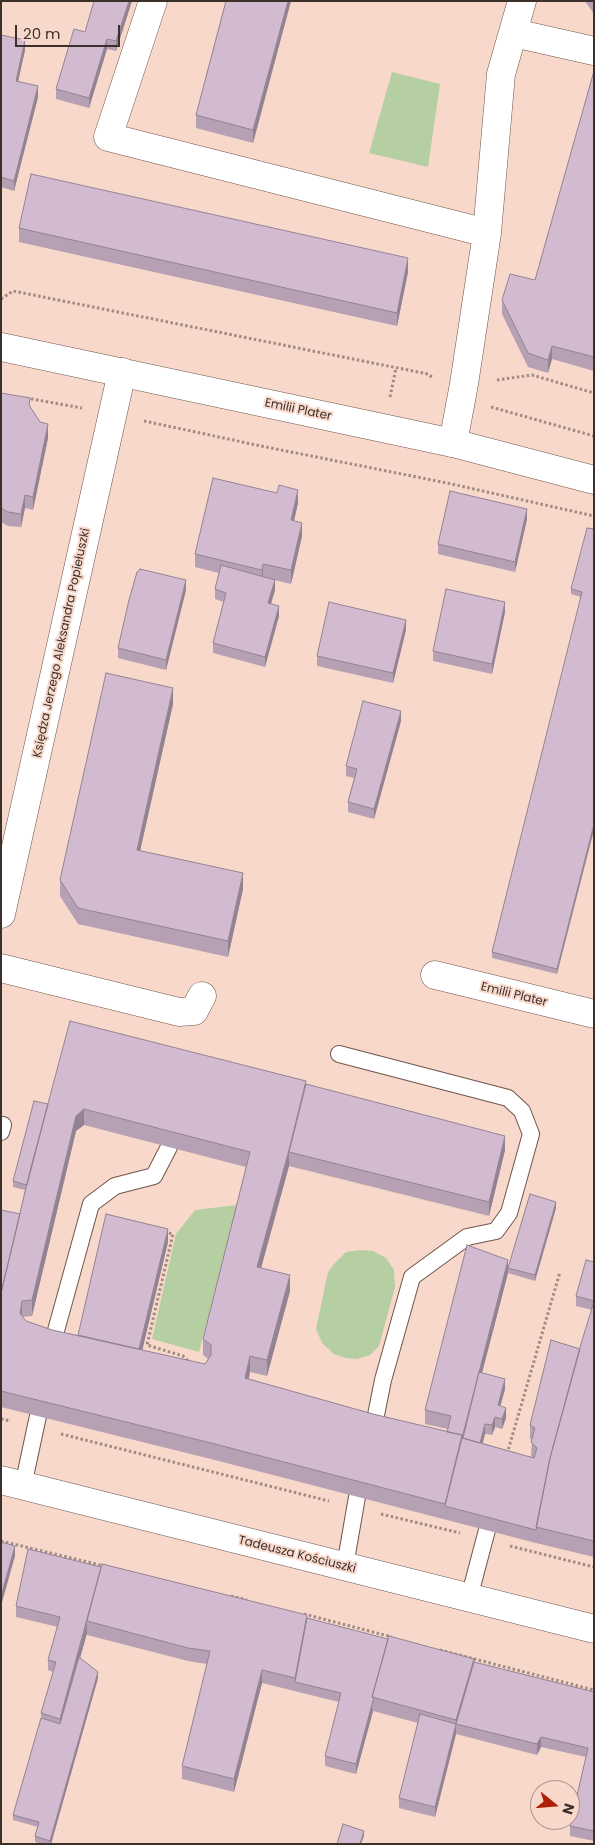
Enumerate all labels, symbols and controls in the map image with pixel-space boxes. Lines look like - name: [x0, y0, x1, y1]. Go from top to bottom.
- scale bar: [18, 15, 122, 47]
- text: 20 m: [23, 23, 61, 44]
- street label: Emilii Plater: [263, 396, 333, 424]
- street label: Księdza Jerzego Aleksandra Popiełuszki: [31, 527, 93, 759]
- street label: Emilii Plater: [479, 980, 549, 1010]
- street label: Tadeusza Kościuszki: [237, 1533, 357, 1577]
- north arrow: [530, 1780, 580, 1830]
- text: N: [557, 1801, 579, 1817]

